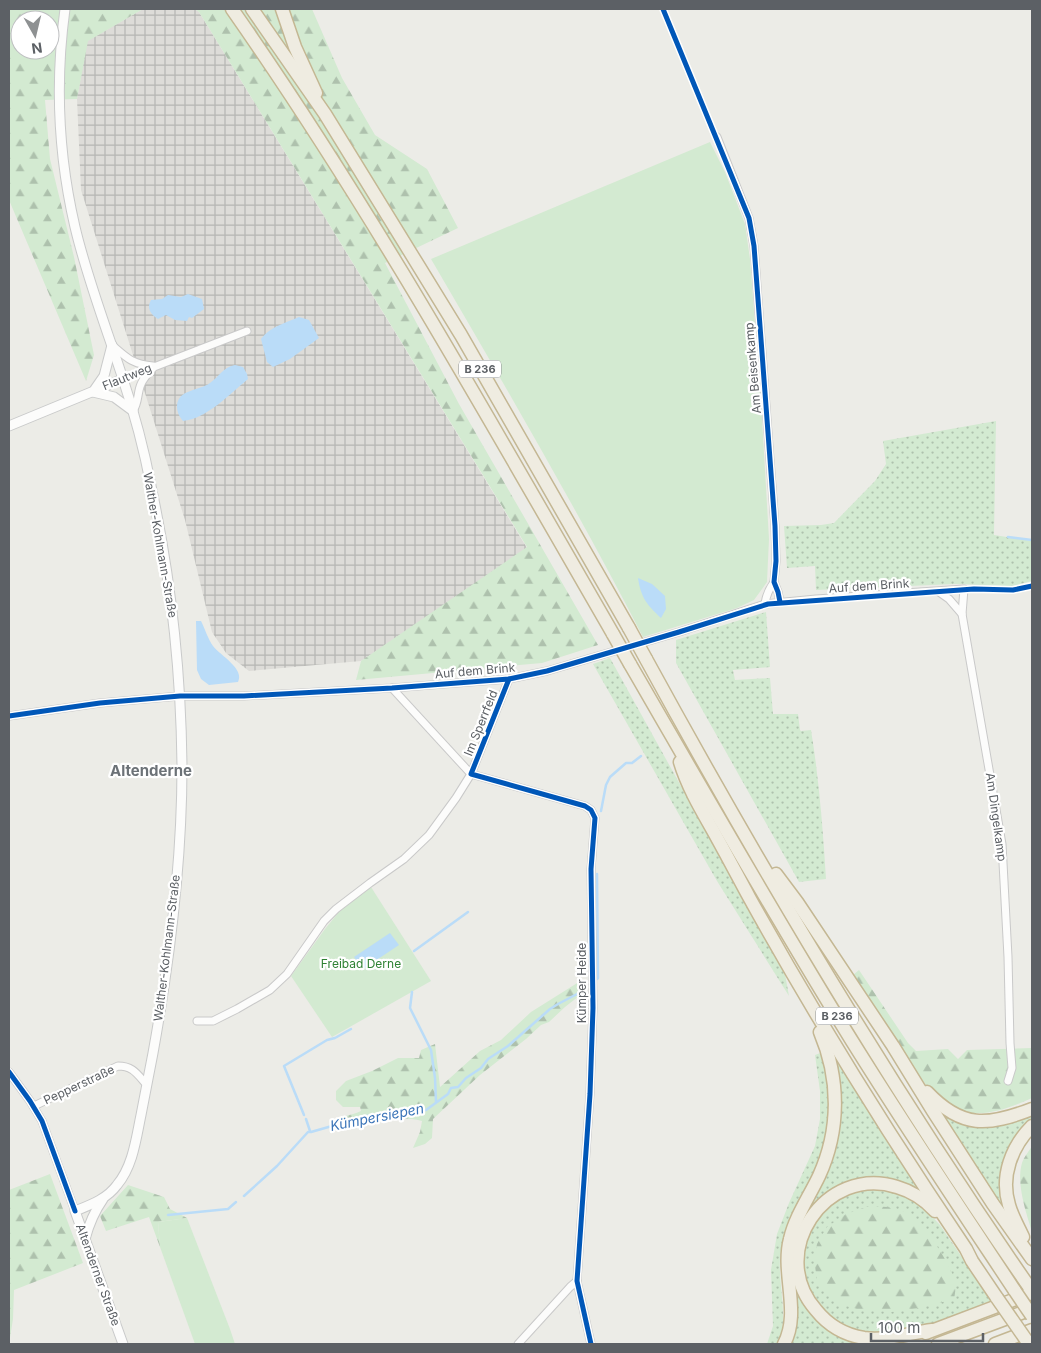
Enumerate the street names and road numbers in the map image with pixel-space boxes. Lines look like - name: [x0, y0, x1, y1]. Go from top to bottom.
- street label: Am Beisenkamp: [741, 322, 764, 414]
- street label: Flautweg: [100, 360, 154, 393]
- road number: B 236: [459, 360, 501, 378]
- street label: Walther-Kohlmann-Straße: [140, 471, 181, 619]
- street label: Auf dem Brink: [828, 575, 910, 596]
- street label: Auf dem Brink: [434, 659, 516, 681]
- street label: Im Sperrfeld: [460, 688, 501, 758]
- street label: Am Dingelkamp: [983, 772, 1010, 862]
- street label: Walther-Kohlmann-Straße: [150, 874, 183, 1022]
- street label: Kümper Heide: [574, 943, 589, 1023]
- road number: B 236: [816, 1008, 858, 1024]
- street label: Pepperstraße: [41, 1062, 117, 1108]
- street label: Altenderner Straße: [73, 1222, 124, 1328]

